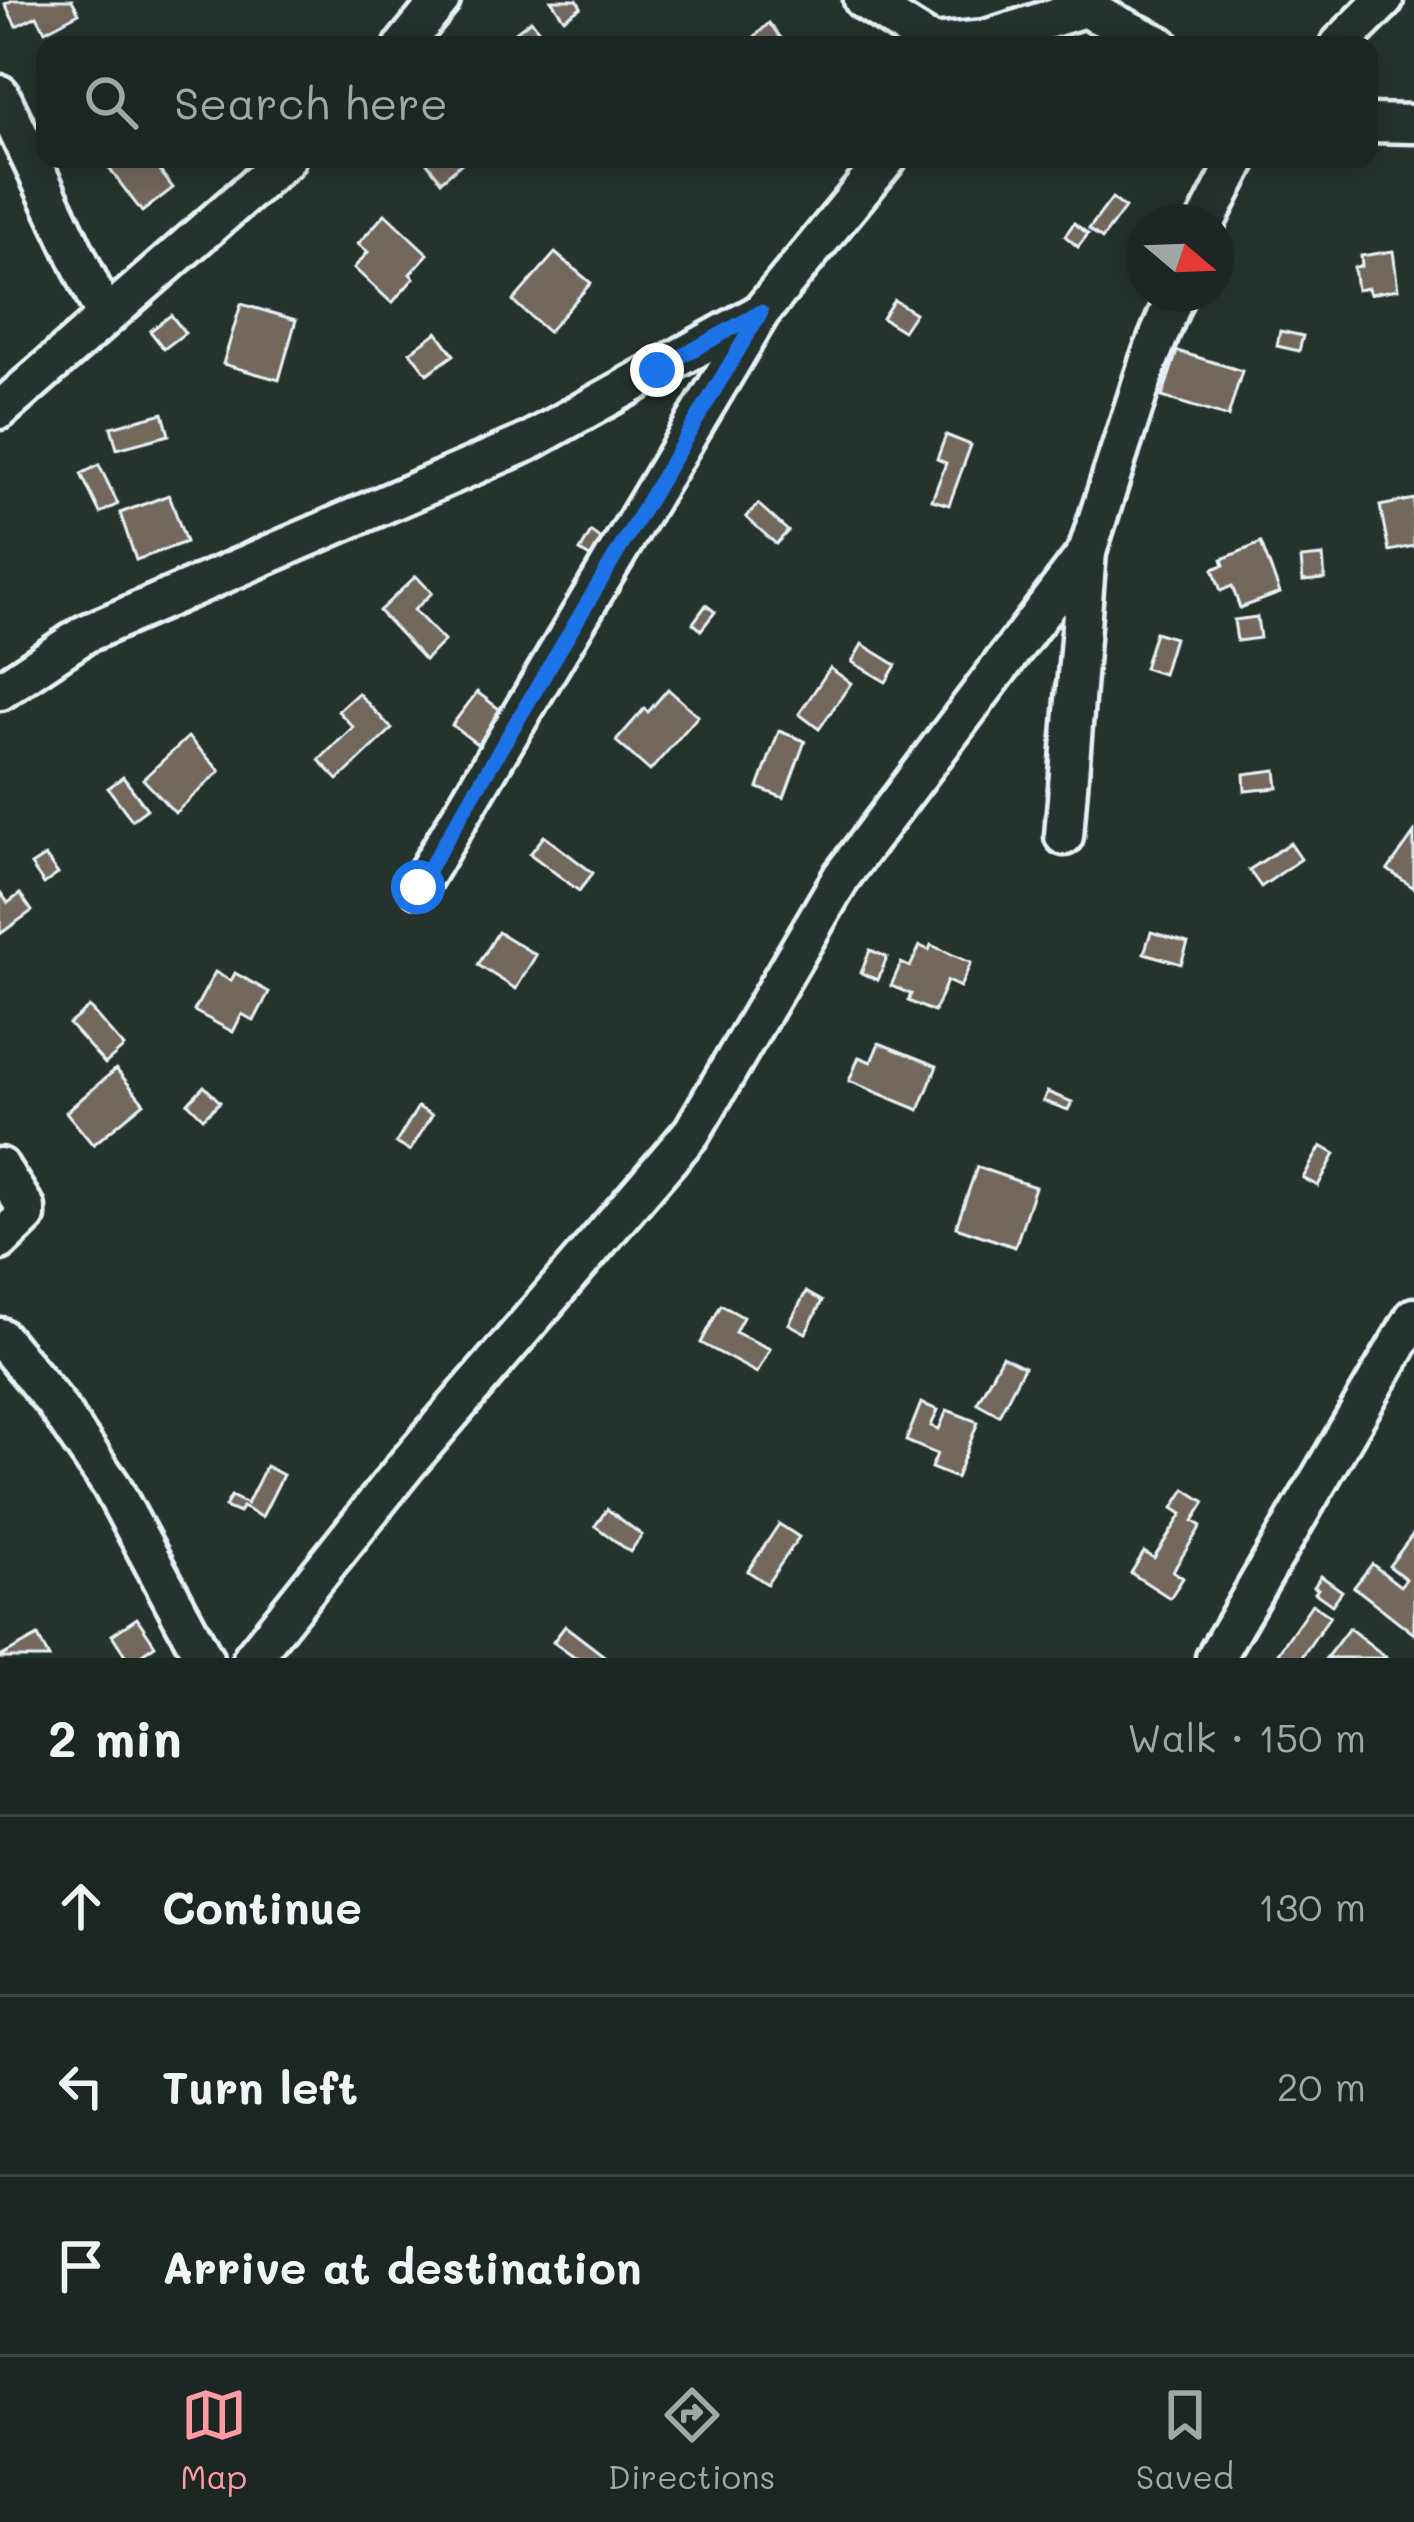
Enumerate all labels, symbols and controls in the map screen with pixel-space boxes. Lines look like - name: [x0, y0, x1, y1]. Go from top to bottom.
- search box: [36, 36, 1378, 168]
- icon: search: [78, 69, 144, 135]
- text: Search here: [174, 73, 448, 131]
- north arrow: [1126, 204, 1234, 312]
- route end: [630, 343, 684, 397]
- route start: [391, 860, 445, 914]
- text: 2 min: [48, 1703, 182, 1770]
- text: Walk · 150 m: [1127, 1711, 1366, 1762]
- icon: ahead: [48, 1873, 114, 1939]
- text: Continue: [162, 1877, 362, 1935]
- text: 130 m: [1258, 1880, 1366, 1931]
- icon: left: [48, 2053, 114, 2119]
- text: Turn left: [162, 2057, 358, 2115]
- text: 20 m: [1277, 2060, 1366, 2111]
- icon: arrive: [48, 2233, 114, 2299]
- text: Arrive at destination: [162, 2237, 642, 2295]
- tab: Map: [180, 2382, 247, 2497]
- tab: Directions: [608, 2382, 775, 2497]
- tab: Saved: [1136, 2382, 1234, 2497]

